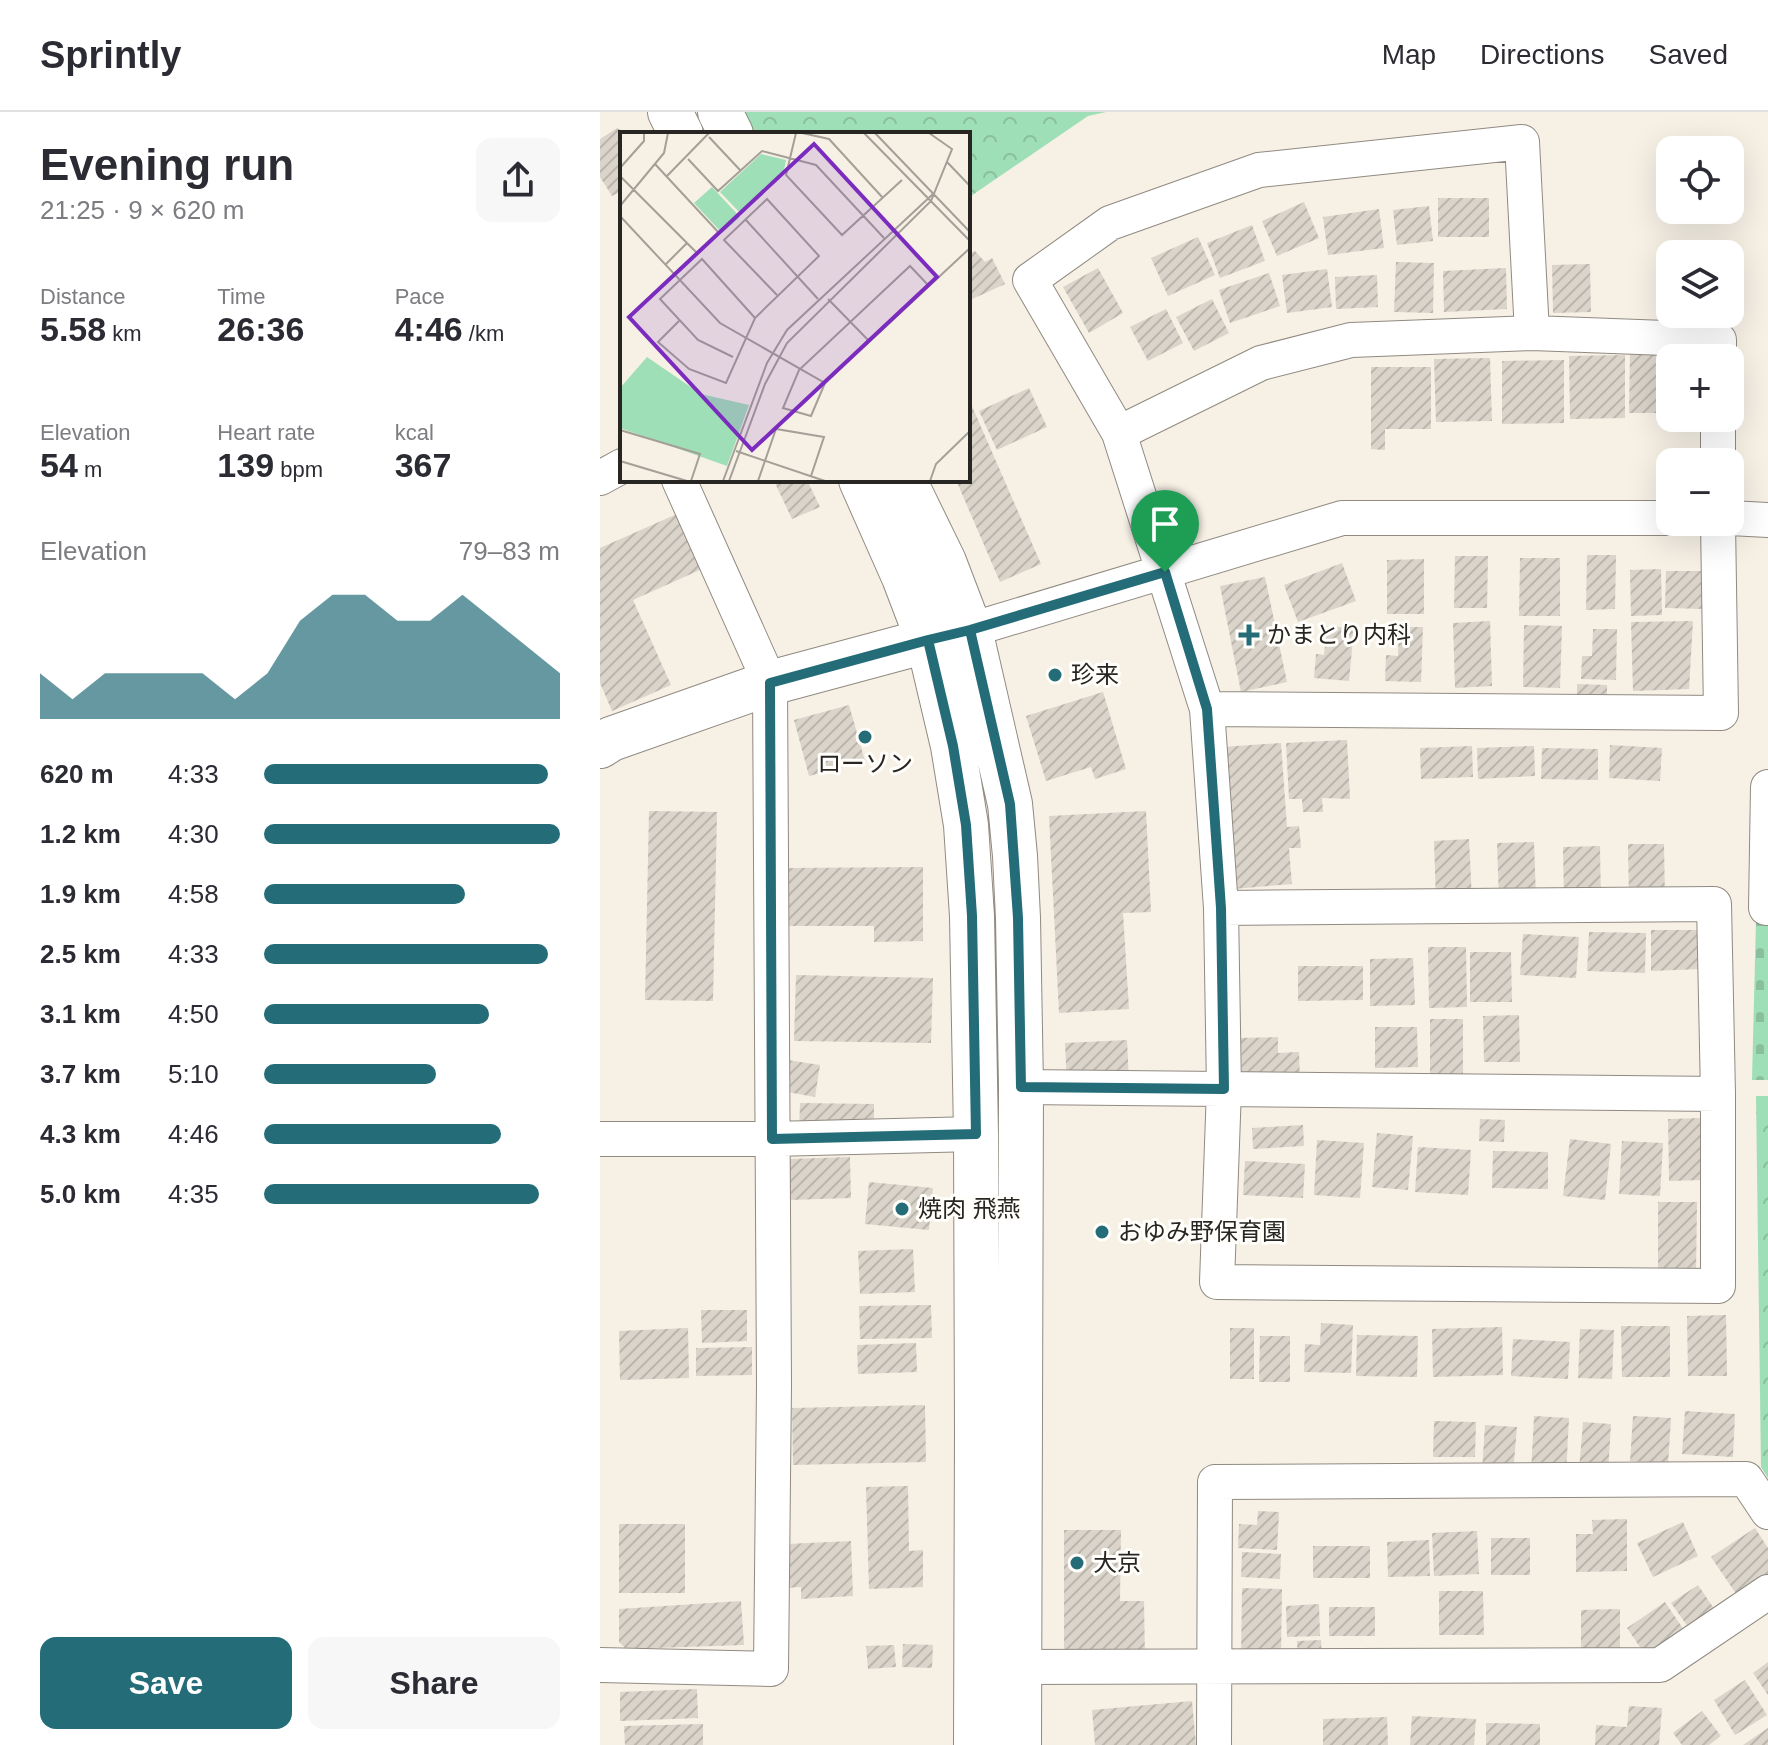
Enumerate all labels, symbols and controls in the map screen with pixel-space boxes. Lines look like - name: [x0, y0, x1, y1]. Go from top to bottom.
- text: Sprintly: [40, 34, 181, 76]
- text: Map: [1382, 39, 1436, 70]
- text: Directions: [1480, 39, 1605, 70]
- text: Saved: [1649, 39, 1728, 70]
- inset map: [620, 132, 970, 482]
- map controls: [1656, 136, 1744, 536]
- button: locate: [1656, 136, 1744, 224]
- button: share: [476, 138, 560, 222]
- text: Evening run: [40, 140, 294, 189]
- text: 21:25 · 9 × 620 m: [40, 195, 245, 225]
- button: layers: [1656, 240, 1744, 328]
- text: Distance: [40, 284, 126, 309]
- text: Time: [217, 284, 265, 309]
- text: Pace: [395, 284, 445, 309]
- text: 5.58: [40, 310, 106, 348]
- text: 26:36: [217, 310, 304, 348]
- text: 4:46: [395, 310, 463, 348]
- text: km: [106, 321, 142, 346]
- text: /km: [463, 321, 504, 346]
- button: +: [1656, 344, 1744, 432]
- text: Elevation: [40, 420, 131, 445]
- text: Heart rate: [217, 420, 315, 445]
- text: kcal: [395, 420, 434, 445]
- text: 54: [40, 446, 78, 484]
- text: 139: [217, 446, 274, 484]
- text: 367: [395, 446, 451, 484]
- button: −: [1656, 448, 1744, 536]
- text: m: [78, 457, 102, 482]
- text: bpm: [274, 457, 323, 482]
- pin: [1131, 490, 1199, 572]
- icon: arrive: [1143, 502, 1187, 546]
- text: Elevation: [40, 536, 147, 566]
- text: 79–83 m: [459, 536, 560, 566]
- place label: かまとり内科: [1267, 621, 1411, 648]
- marker: かまとり内科: [1238, 624, 1260, 646]
- place label: 珍来: [1071, 661, 1119, 688]
- marker: 珍来: [1046, 666, 1064, 684]
- marker: ローソン: [856, 728, 874, 746]
- place label: ローソン: [817, 750, 913, 777]
- text: 620 m: [40, 759, 114, 789]
- text: 4:33: [168, 759, 219, 789]
- text: 1.2 km: [40, 819, 121, 849]
- text: 4:30: [168, 819, 219, 849]
- text: 1.9 km: [40, 879, 121, 909]
- text: 4:58: [168, 879, 219, 909]
- text: 2.5 km: [40, 939, 121, 969]
- text: 4:33: [168, 939, 219, 969]
- text: 3.1 km: [40, 999, 121, 1029]
- text: 4:50: [168, 999, 219, 1029]
- text: 3.7 km: [40, 1059, 121, 1089]
- text: 5:10: [168, 1059, 219, 1089]
- text: 4.3 km: [40, 1119, 121, 1149]
- text: 4:46: [168, 1119, 219, 1149]
- text: 5.0 km: [40, 1179, 121, 1209]
- text: 4:35: [168, 1179, 219, 1209]
- place label: 焼肉 飛燕: [918, 1195, 1021, 1222]
- marker: 焼肉 飛燕: [893, 1200, 911, 1218]
- place label: おゆみ野保育園: [1118, 1218, 1286, 1245]
- marker: おゆみ野保育園: [1093, 1223, 1111, 1241]
- place label: 大京: [1093, 1549, 1141, 1576]
- marker: 大京: [1068, 1554, 1086, 1572]
- button: Save: [40, 1637, 292, 1729]
- button: Share: [308, 1637, 560, 1729]

